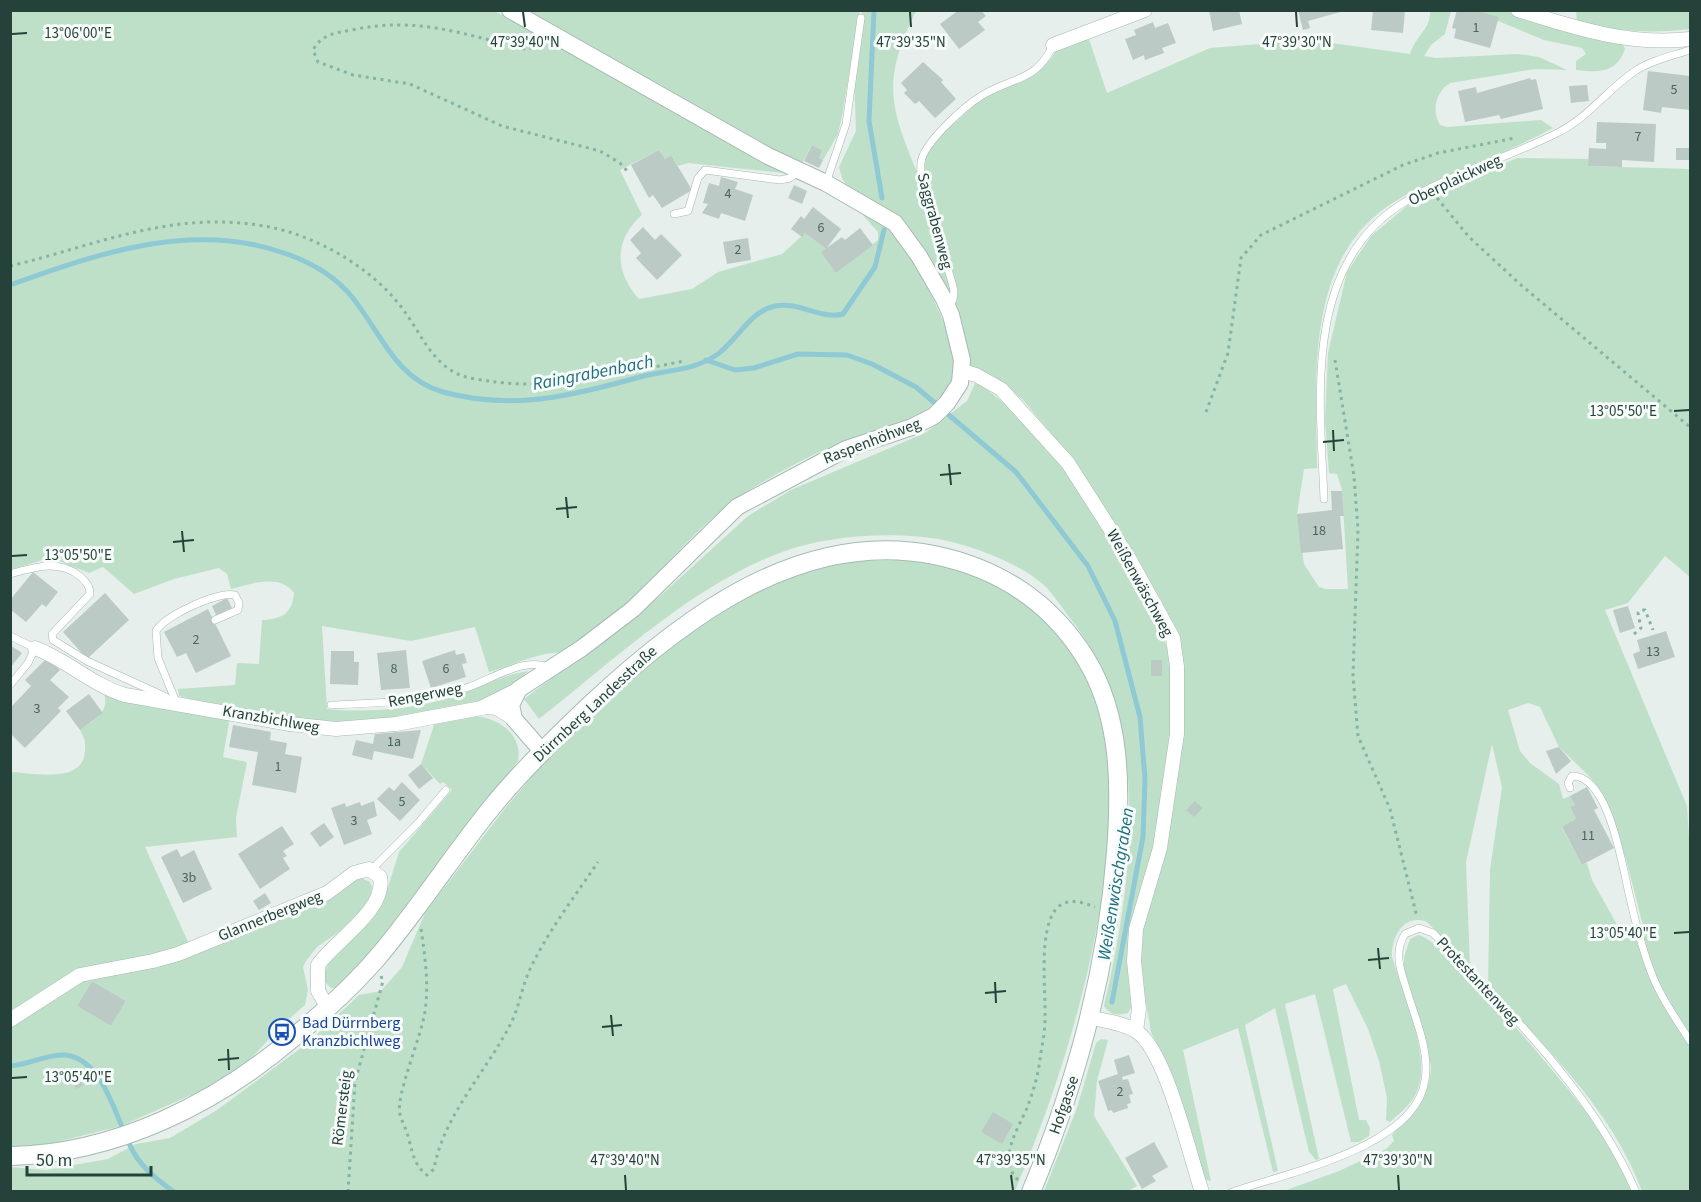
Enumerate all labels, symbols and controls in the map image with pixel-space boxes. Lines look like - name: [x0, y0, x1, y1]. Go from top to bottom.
- house number: 1: [1473, 18, 1480, 38]
- text: 13°06'00"E: [44, 23, 112, 44]
- text: 47°39'40"N: [490, 32, 560, 53]
- text: 47°39'35"N: [876, 32, 946, 53]
- text: 47°39'30"N: [1262, 32, 1332, 53]
- house number: 5: [1671, 80, 1678, 100]
- house number: 7: [1635, 127, 1642, 147]
- street label: Oberplaickweg: [1405, 149, 1505, 211]
- street label: Saggrabenweg: [912, 170, 958, 272]
- house number: 4: [725, 184, 732, 204]
- house number: 6: [818, 218, 825, 238]
- house number: 2: [735, 240, 742, 260]
- water label: Raingrabenbach: [530, 349, 656, 397]
- text: 13°05'50"E: [1589, 401, 1657, 422]
- street label: Raspenhöhweg: [820, 412, 924, 470]
- house number: 18: [1312, 521, 1326, 541]
- street label: Weißenwäschweg: [1101, 525, 1179, 641]
- text: 13°05'50"E: [44, 545, 112, 566]
- house number: 2: [193, 630, 200, 650]
- street label: Dürrnberg Landesstraße: [528, 641, 662, 767]
- house number: 13: [1646, 642, 1660, 662]
- house number: 8: [391, 659, 398, 679]
- house number: 6: [443, 659, 450, 679]
- street label: Rengerweg: [386, 677, 464, 713]
- house number: 3: [34, 699, 41, 719]
- street label: Kranzbichlweg: [221, 700, 321, 738]
- house number: 1a: [387, 732, 401, 752]
- house number: 1: [275, 757, 282, 777]
- house number: 5: [399, 792, 406, 812]
- water label: Weißenwäschgraben: [1092, 806, 1140, 962]
- house number: 3: [351, 811, 358, 831]
- house number: 11: [1581, 826, 1595, 846]
- house number: 3b: [182, 868, 197, 888]
- street label: Glannerbergweg: [215, 885, 325, 947]
- text: 13°05'40"E: [1589, 923, 1657, 944]
- street label: Protestantenweg: [1431, 932, 1525, 1030]
- place label: Bad Dürrnberg Kranzbichlweg: [302, 1012, 400, 1052]
- bus stop icon: Bad Dürrnberg Kranzbichlweg: [267, 1017, 297, 1047]
- text: 13°05'40"E: [44, 1067, 112, 1088]
- street label: Römersteig: [326, 1069, 358, 1147]
- street label: Hofgasse: [1044, 1073, 1084, 1137]
- house number: 2: [1117, 1082, 1124, 1102]
- scale bar: [27, 1139, 152, 1177]
- text: 50 m: [36, 1148, 72, 1173]
- text: 47°39'40"N: [590, 1150, 660, 1171]
- text: 47°39'35"N: [976, 1150, 1046, 1171]
- text: 47°39'30"N: [1363, 1150, 1433, 1171]

